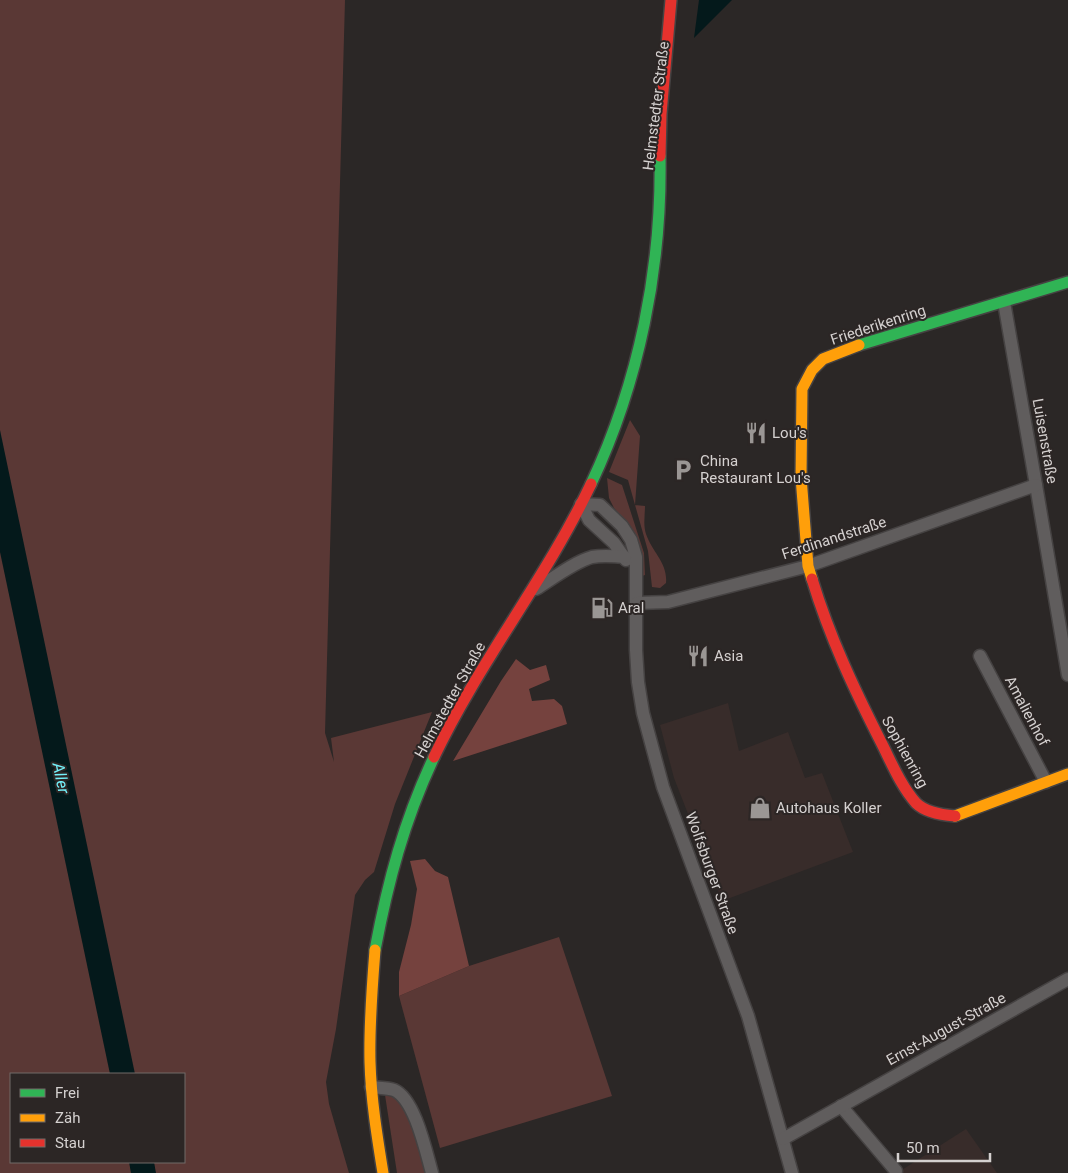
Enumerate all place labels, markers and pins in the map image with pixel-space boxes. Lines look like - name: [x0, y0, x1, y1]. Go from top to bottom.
- restaurant icon: Lou's: [743, 420, 769, 446]
- place label: Lou's: [772, 424, 807, 442]
- place label: China Restaurant Lou's: [700, 452, 811, 487]
- parking icon: China Restaurant Lou's: [670, 457, 696, 483]
- fuel station icon: Aral: [589, 595, 615, 621]
- place label: Aral: [618, 599, 644, 617]
- restaurant icon: Asia: [685, 643, 711, 669]
- place label: Asia: [714, 647, 743, 665]
- shop icon: Autohaus Koller: [747, 795, 773, 821]
- place label: Autohaus Koller: [776, 799, 882, 817]

